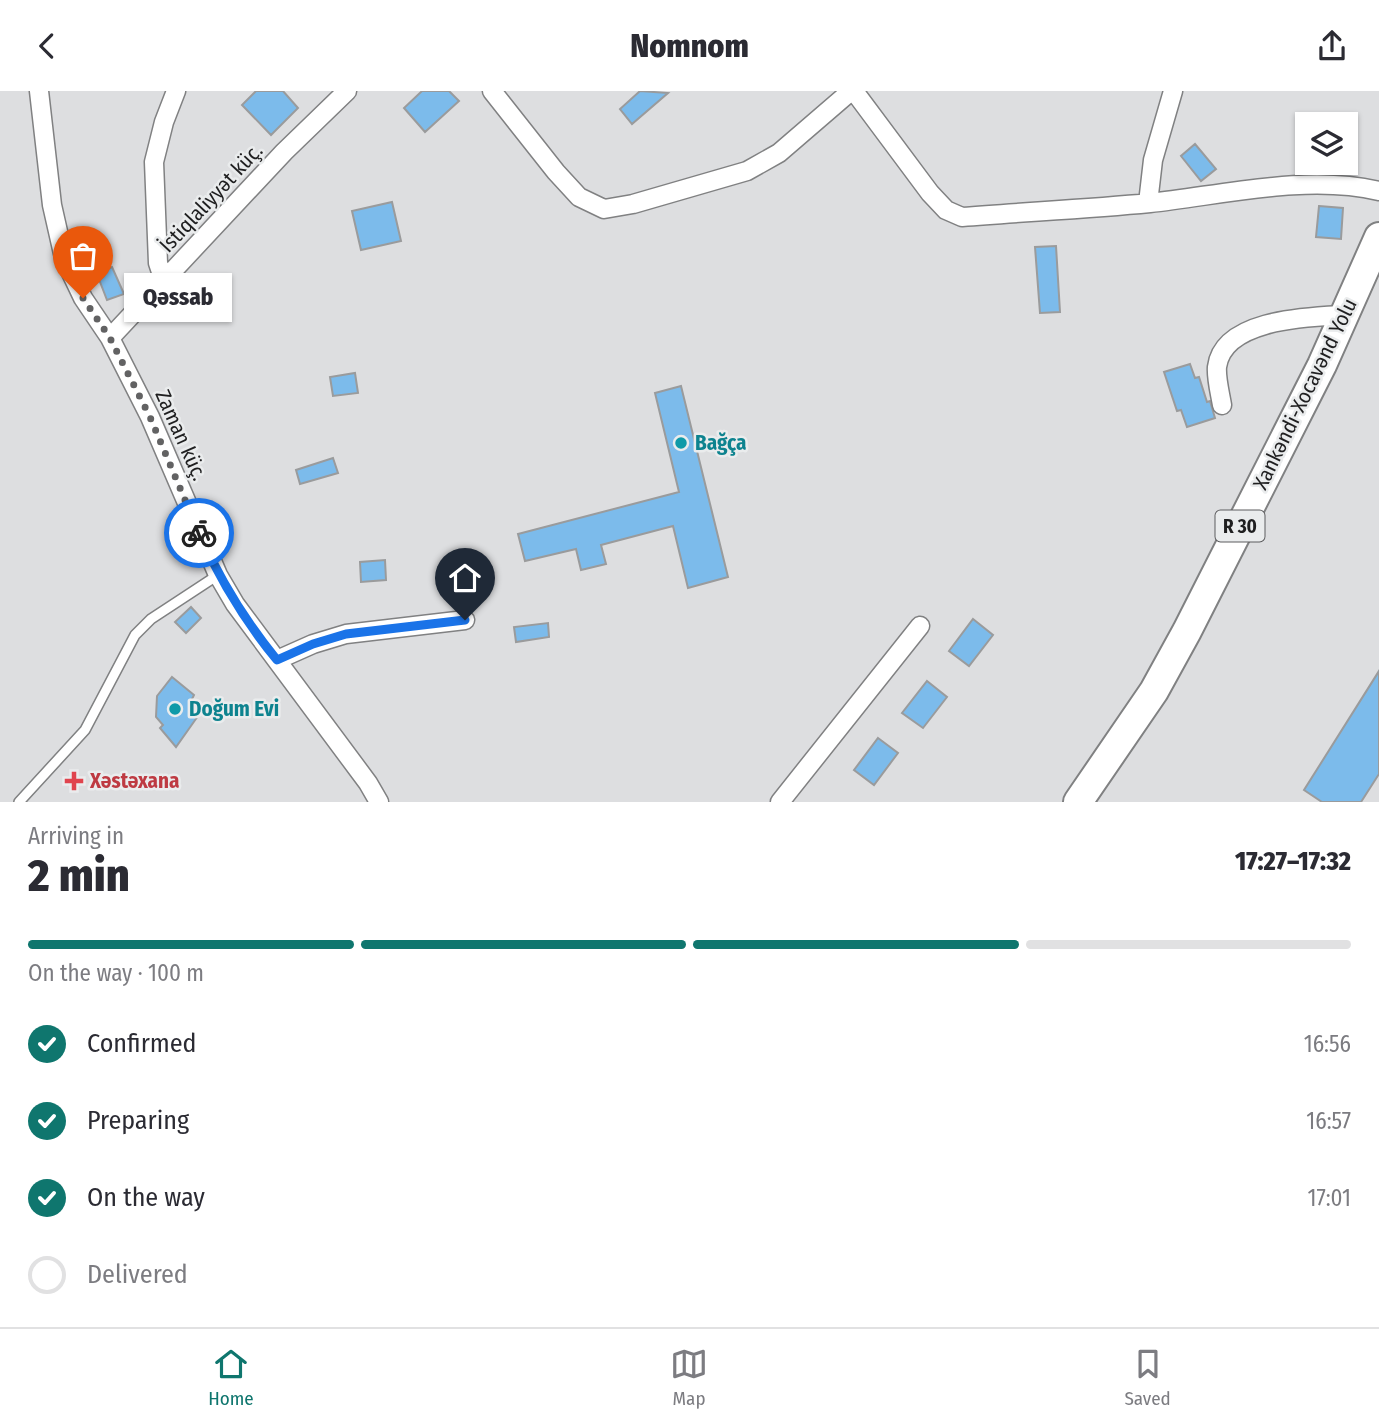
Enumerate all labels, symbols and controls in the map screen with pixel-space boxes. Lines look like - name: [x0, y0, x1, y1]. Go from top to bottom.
- icon: back: [28, 27, 66, 65]
- text: Nomnom: [630, 27, 749, 65]
- icon: share: [1313, 27, 1351, 65]
- map controls: [1295, 112, 1358, 175]
- button: layers: [1295, 112, 1358, 175]
- street label: İstiqlaliyyət küç.: [154, 138, 268, 258]
- pin: [53, 226, 113, 298]
- icon: bag: [64, 237, 102, 275]
- callout: Qəssab: [125, 273, 234, 323]
- text: Qəssab: [143, 283, 213, 311]
- street label: Xankəndi-Xocavənd Yolu: [1247, 294, 1363, 494]
- street label: Zaman küç.: [149, 386, 213, 484]
- place label: Bağça: [695, 430, 746, 456]
- marker: Bağça: [673, 435, 689, 451]
- courier: [164, 498, 234, 568]
- road number: R 30: [1216, 511, 1264, 541]
- icon: bike: [180, 514, 218, 552]
- pin: [435, 548, 495, 620]
- icon: home: [446, 559, 484, 597]
- place label: Doğum Evi: [189, 696, 279, 722]
- marker: Doğum Evi: [167, 701, 183, 717]
- place label: Xəstəxana: [89, 768, 179, 794]
- marker: Xəstəxana: [64, 771, 84, 791]
- text: Arriving in: [28, 822, 124, 850]
- text: 17:27–17:32: [1235, 846, 1351, 877]
- text: 2 min: [28, 848, 130, 903]
- text: On the way · 100 m: [28, 959, 204, 987]
- icon: check: [28, 1025, 66, 1063]
- text: Confirmed: [87, 1028, 197, 1059]
- text: 16:56: [1304, 1030, 1351, 1058]
- icon: check: [28, 1102, 66, 1140]
- text: Preparing: [87, 1105, 189, 1136]
- text: 16:57: [1306, 1107, 1351, 1135]
- icon: check: [28, 1179, 66, 1217]
- text: On the way: [87, 1182, 205, 1213]
- text: 17:01: [1307, 1184, 1351, 1212]
- text: Delivered: [87, 1259, 188, 1290]
- tab: Home: [208, 1345, 254, 1410]
- tab: Map: [670, 1345, 708, 1410]
- tab: Saved: [1124, 1345, 1171, 1410]

